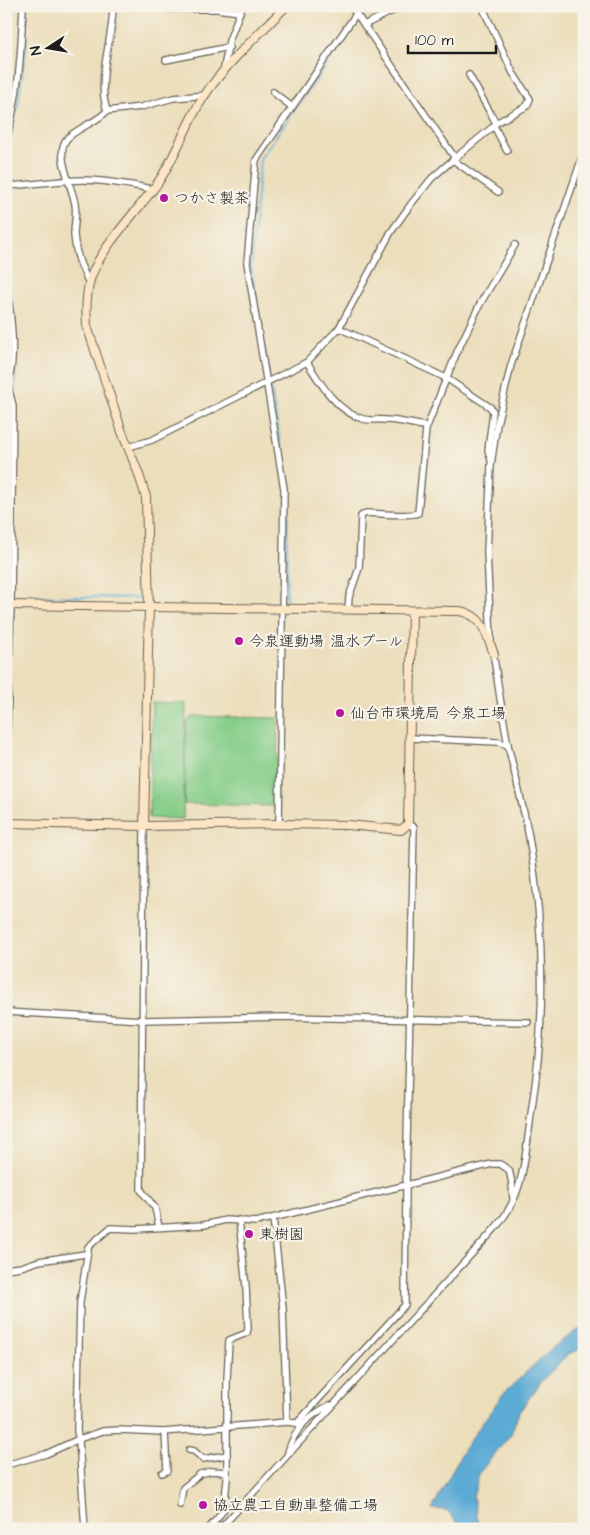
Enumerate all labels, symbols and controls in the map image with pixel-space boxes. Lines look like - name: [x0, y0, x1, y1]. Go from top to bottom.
- north arrow: [22, 22, 72, 72]
- scale bar: [408, 22, 495, 54]
- text: 100 m: [415, 30, 454, 51]
- text: N: [26, 44, 47, 57]
- place label: つかさ製茶: [174, 188, 249, 209]
- marker: つかさ製茶: [158, 192, 170, 204]
- place label: 今泉運動場 温水プール: [249, 631, 403, 652]
- marker: 今泉運動場 温水プール: [233, 635, 245, 647]
- place label: 仙台市環境局 今泉工場: [350, 703, 506, 724]
- marker: 仙台市環境局 今泉工場: [334, 707, 346, 719]
- place label: 東樹園: [259, 1224, 304, 1245]
- marker: 東樹園: [243, 1228, 255, 1240]
- place label: 協立農工自動車整備工場: [213, 1495, 378, 1516]
- marker: 協立農工自動車整備工場: [197, 1499, 209, 1511]

